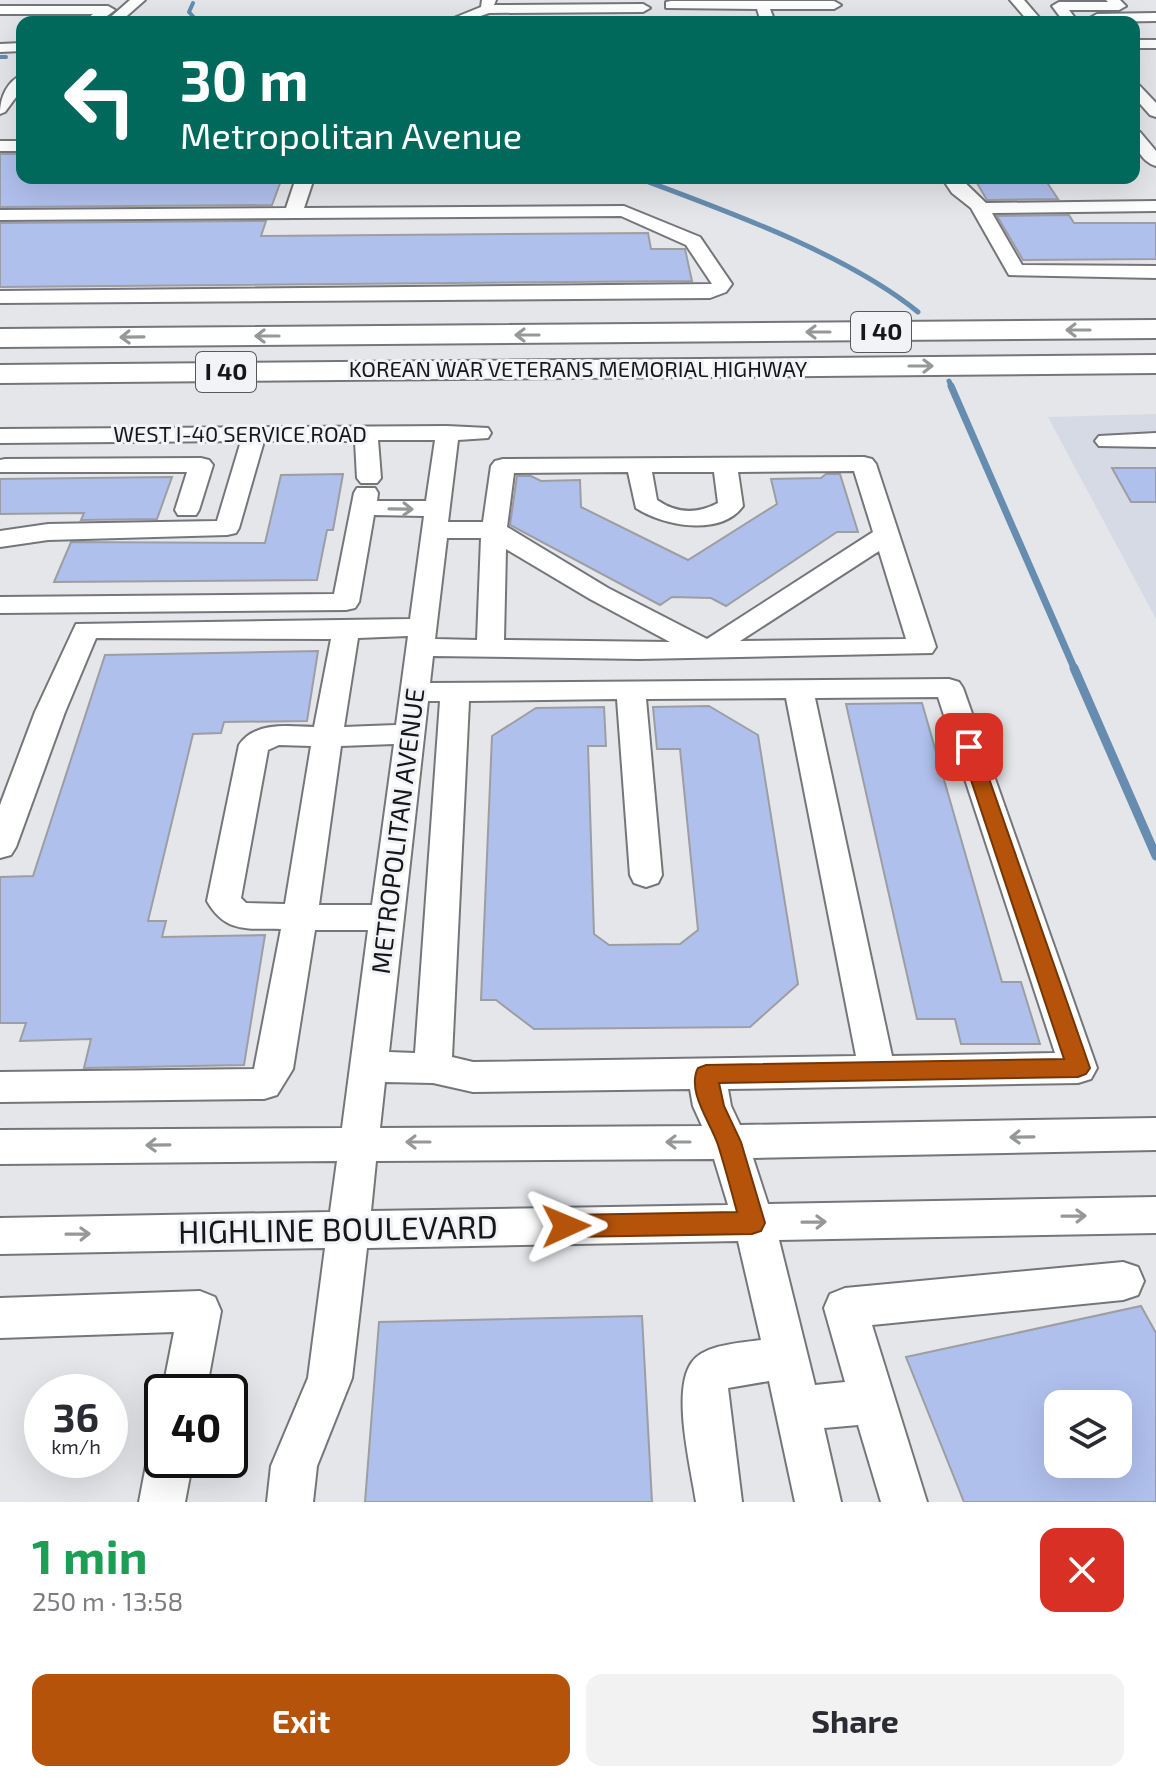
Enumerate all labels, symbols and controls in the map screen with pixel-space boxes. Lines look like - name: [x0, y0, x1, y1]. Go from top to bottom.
- text: 30 m: [180, 45, 309, 112]
- icon: left: [48, 48, 152, 152]
- text: Metropolitan Avenue: [180, 113, 522, 156]
- road number: I 40: [851, 312, 911, 352]
- one-way arrow: [1065, 322, 1092, 338]
- one-way arrow: [805, 324, 832, 340]
- one-way arrow: [514, 327, 541, 342]
- one-way arrow: [254, 328, 281, 344]
- one-way arrow: [119, 329, 146, 345]
- road number: I 40: [196, 352, 256, 392]
- street label: KOREAN WAR VETERANS MEMORIAL HIGHWAY: [349, 355, 808, 381]
- one-way arrow: [907, 358, 934, 374]
- street label: WEST I-40 SERVICE ROAD: [113, 420, 367, 446]
- one-way arrow: [387, 501, 414, 517]
- street label: METROPOLITAN AVENUE: [364, 686, 429, 976]
- pin: [935, 713, 1003, 781]
- icon: arrive: [947, 725, 991, 769]
- one-way arrow: [1009, 1129, 1036, 1144]
- one-way arrow: [405, 1134, 432, 1150]
- one-way arrow: [665, 1134, 692, 1150]
- one-way arrow: [145, 1137, 172, 1153]
- position arrow: [524, 1184, 608, 1268]
- street label: HIGHLINE BOULEVARD: [178, 1206, 498, 1250]
- one-way arrow: [1060, 1209, 1087, 1224]
- one-way arrow: [800, 1214, 827, 1230]
- one-way arrow: [64, 1227, 91, 1242]
- speed limit sign: 40: [144, 1374, 248, 1478]
- map controls: [1044, 1390, 1132, 1478]
- button: layers: [1044, 1390, 1132, 1478]
- text: 36: [53, 1392, 99, 1440]
- text: km/h: [51, 1434, 101, 1458]
- text: 1 min: [32, 1526, 148, 1584]
- button: close: [1040, 1528, 1124, 1612]
- text: 250 m · 13:58: [32, 1585, 183, 1616]
- button: Exit: [32, 1674, 570, 1766]
- button: Share: [586, 1674, 1124, 1766]

